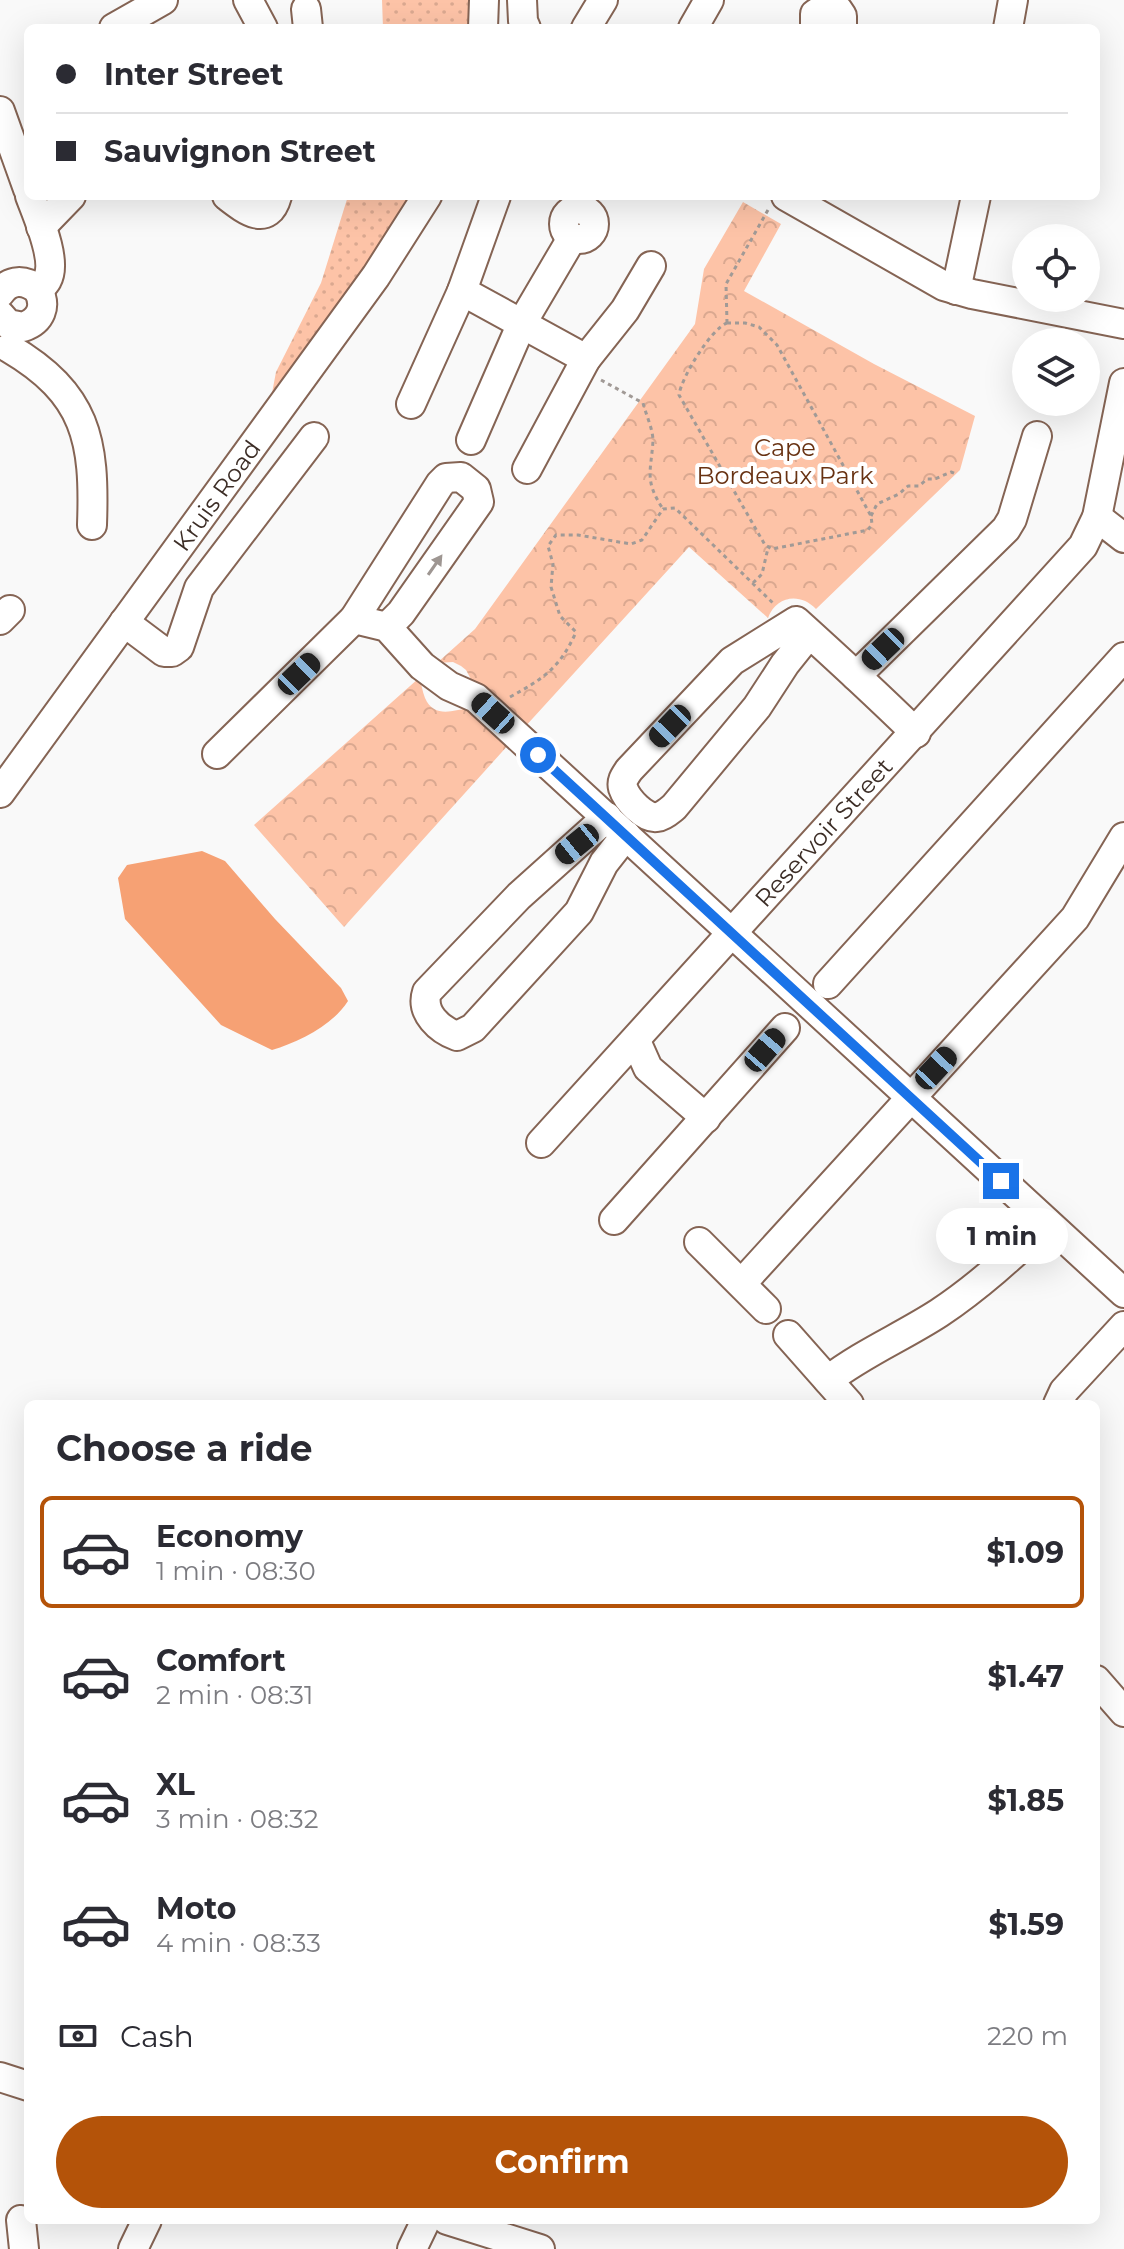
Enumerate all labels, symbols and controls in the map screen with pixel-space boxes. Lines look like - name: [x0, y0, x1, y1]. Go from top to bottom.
- text: Inter Street: [104, 56, 283, 93]
- text: Sauvignon Street: [104, 133, 376, 170]
- map controls: [1012, 224, 1100, 416]
- button: locate: [1012, 224, 1100, 312]
- button: layers: [1012, 328, 1100, 416]
- park label: Cape Bordeaux Park: [696, 433, 874, 490]
- street label: Kruis Road: [167, 434, 266, 556]
- one-way arrow: [427, 555, 442, 576]
- car: [857, 624, 909, 674]
- car: [273, 649, 325, 699]
- car: [467, 688, 519, 738]
- car: [645, 700, 695, 752]
- route start: [520, 737, 556, 773]
- street label: Reservoir Street: [748, 751, 898, 912]
- car: [551, 820, 603, 868]
- car: [740, 1024, 790, 1076]
- car: [911, 1042, 961, 1094]
- route end: [983, 1163, 1019, 1199]
- callout: 1 min: [935, 1209, 1067, 1265]
- text: 1 min: [967, 1220, 1037, 1252]
- text: Choose a ride: [56, 1426, 313, 1470]
- icon: car: [60, 1516, 132, 1588]
- text: Economy: [156, 1518, 303, 1555]
- text: $1.09: [986, 1534, 1064, 1571]
- text: 1 min · 08:30: [156, 1555, 316, 1587]
- icon: car: [60, 1640, 132, 1712]
- text: Comfort: [156, 1642, 286, 1679]
- text: $1.47: [988, 1658, 1064, 1695]
- text: 2 min · 08:31: [156, 1679, 313, 1711]
- icon: car: [60, 1764, 132, 1836]
- text: XL: [156, 1766, 195, 1803]
- text: $1.85: [988, 1782, 1064, 1819]
- text: 3 min · 08:32: [156, 1803, 318, 1835]
- icon: car: [60, 1888, 132, 1960]
- text: Moto: [156, 1890, 237, 1927]
- text: $1.59: [989, 1906, 1064, 1943]
- text: 4 min · 08:33: [156, 1927, 321, 1959]
- icon: cash: [56, 2014, 100, 2058]
- text: Cash: [120, 2018, 194, 2055]
- text: 220 m: [987, 2020, 1068, 2052]
- button: Confirm: [56, 2116, 1068, 2208]

